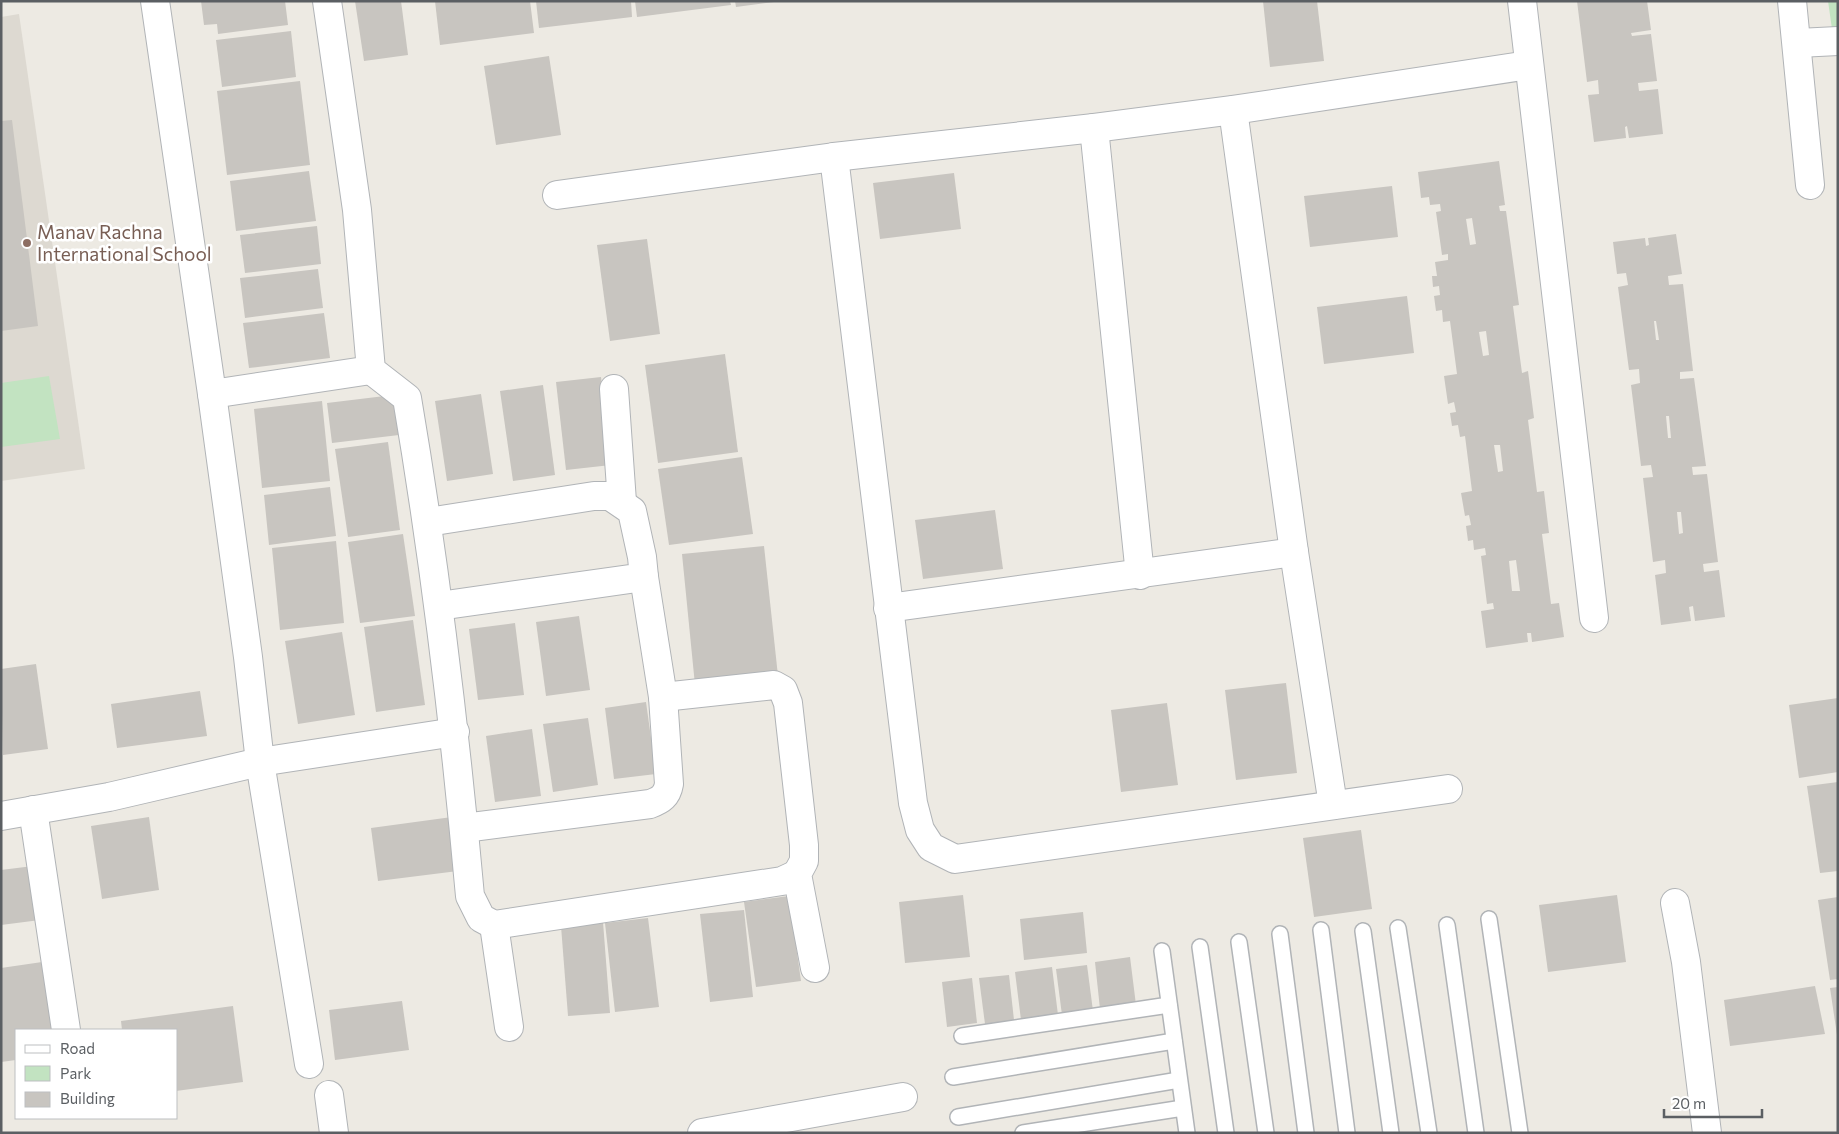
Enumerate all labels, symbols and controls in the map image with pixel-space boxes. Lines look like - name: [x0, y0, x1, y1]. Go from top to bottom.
- place label: Manav Rachna International School: [37, 220, 212, 265]
- marker: Manav Rachna International School: [21, 237, 33, 249]
- legend: [15, 1029, 178, 1119]
- text: Road: [60, 1039, 95, 1057]
- text: Park: [60, 1064, 91, 1082]
- scale bar: [1664, 1086, 1762, 1118]
- text: Building: [60, 1089, 115, 1107]
- text: 20 m: [1672, 1094, 1706, 1112]

